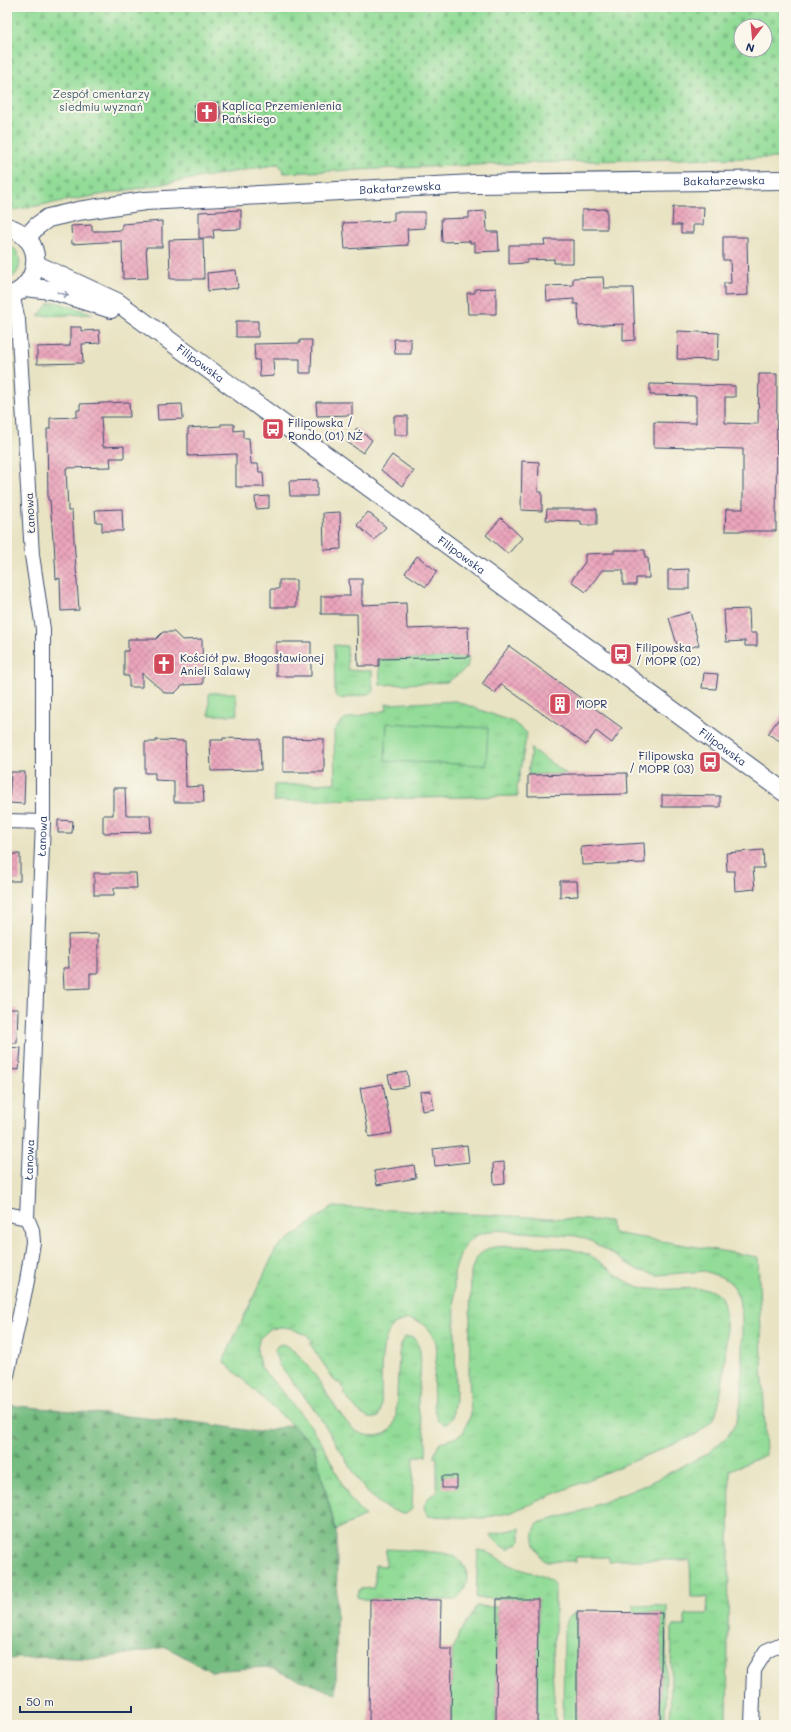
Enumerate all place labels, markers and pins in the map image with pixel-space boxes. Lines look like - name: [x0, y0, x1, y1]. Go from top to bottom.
- place label: Kaplica Przemienienia Pańskiego: [222, 98, 342, 126]
- church icon: Kaplica Przemienienia Pańskiego: [194, 99, 220, 125]
- place label: Filipowska / Rondo (01) NŻ: [288, 415, 364, 443]
- bus stop icon: Filipowska / Rondo (01) NŻ: [260, 416, 286, 442]
- place label: Filipowska / MOPR (02): [636, 640, 701, 668]
- bus stop icon: Filipowska / MOPR (02): [608, 641, 634, 667]
- place label: Kościół pw. Błogosławionej Anieli Salawy: [180, 650, 324, 678]
- church icon: Kościół pw. Błogosławionej Anieli Salawy: [151, 651, 177, 677]
- building icon: MOPR: [547, 691, 573, 717]
- place label: MOPR: [576, 696, 607, 711]
- place label: Filipowska / MOPR (03): [629, 748, 694, 776]
- bus stop icon: Filipowska / MOPR (03): [697, 749, 723, 775]

